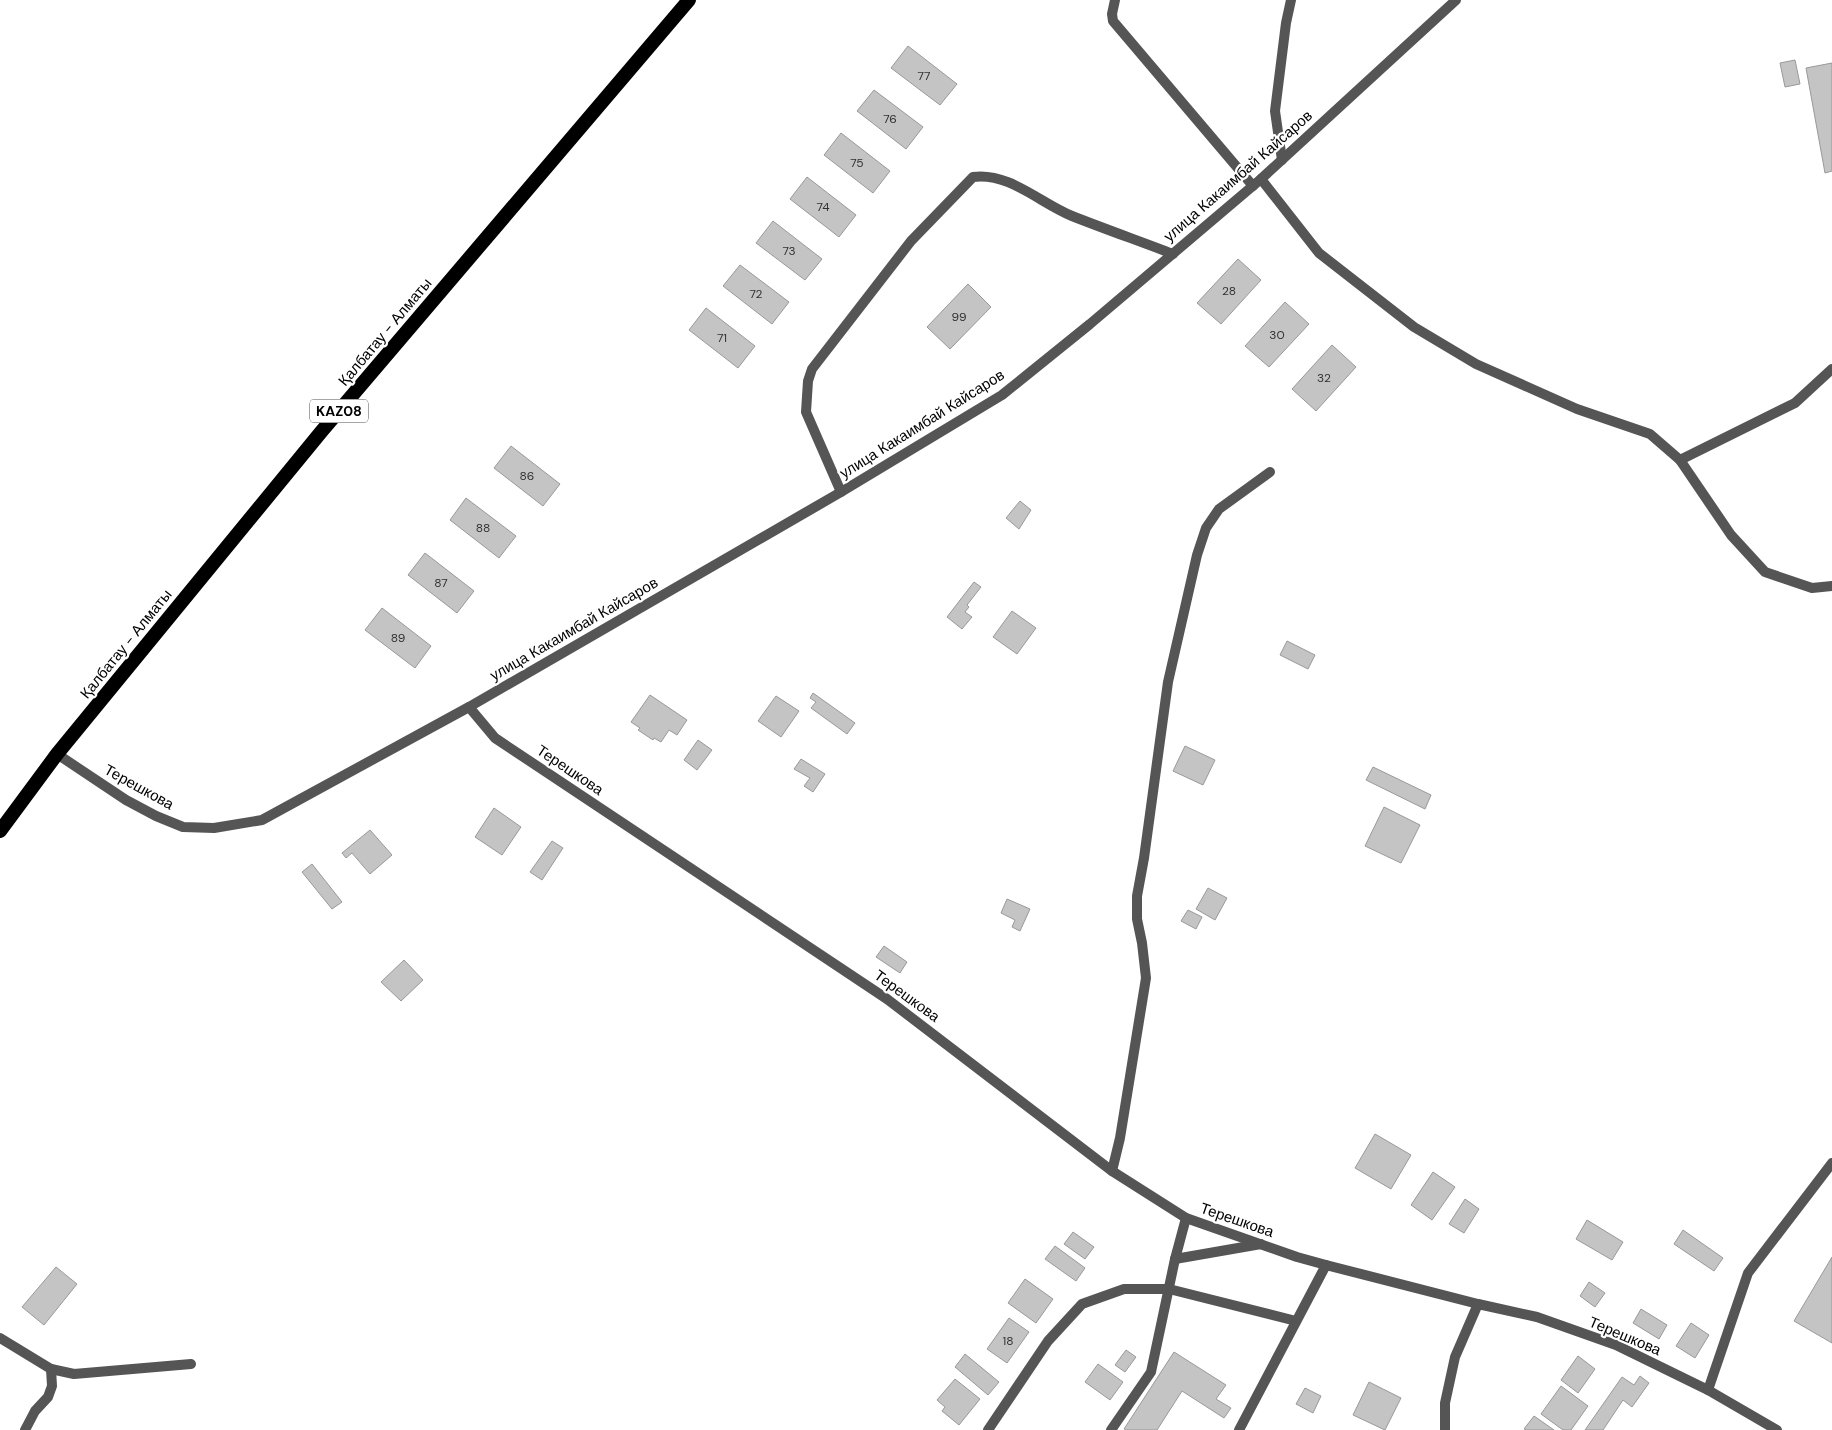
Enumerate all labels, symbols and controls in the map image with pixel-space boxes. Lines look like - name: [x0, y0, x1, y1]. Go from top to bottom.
- house number: 77: [918, 68, 930, 84]
- street label: улица Какаимбай Кайсаров: [1159, 106, 1317, 246]
- house number: 76: [883, 111, 897, 127]
- house number: 75: [850, 155, 864, 171]
- house number: 74: [817, 199, 829, 215]
- house number: 73: [782, 243, 796, 259]
- street label: Қалбатау - Алматы: [334, 274, 436, 390]
- house number: 28: [1222, 283, 1236, 299]
- house number: 72: [749, 286, 763, 302]
- house number: 99: [951, 309, 967, 325]
- house number: 30: [1269, 327, 1285, 343]
- house number: 71: [717, 330, 727, 346]
- street label: улица Какаимбай Кайсаров: [836, 365, 1008, 483]
- house number: 32: [1317, 370, 1331, 386]
- road number: KAZ08: [310, 400, 368, 422]
- house number: 86: [520, 468, 534, 484]
- house number: 88: [476, 520, 490, 536]
- street label: улица Какаимбай Кайсаров: [486, 573, 662, 685]
- house number: 87: [434, 575, 448, 591]
- street label: Қалбатау - Алматы: [76, 585, 176, 703]
- house number: 89: [391, 630, 405, 646]
- street label: Терешкова: [533, 740, 608, 800]
- street label: Терешкова: [101, 760, 178, 815]
- street label: Терешкова: [870, 965, 944, 1027]
- street label: Терешкова: [1198, 1198, 1277, 1242]
- street label: Терешкова: [1586, 1312, 1665, 1360]
- house number: 18: [1002, 1333, 1014, 1349]

